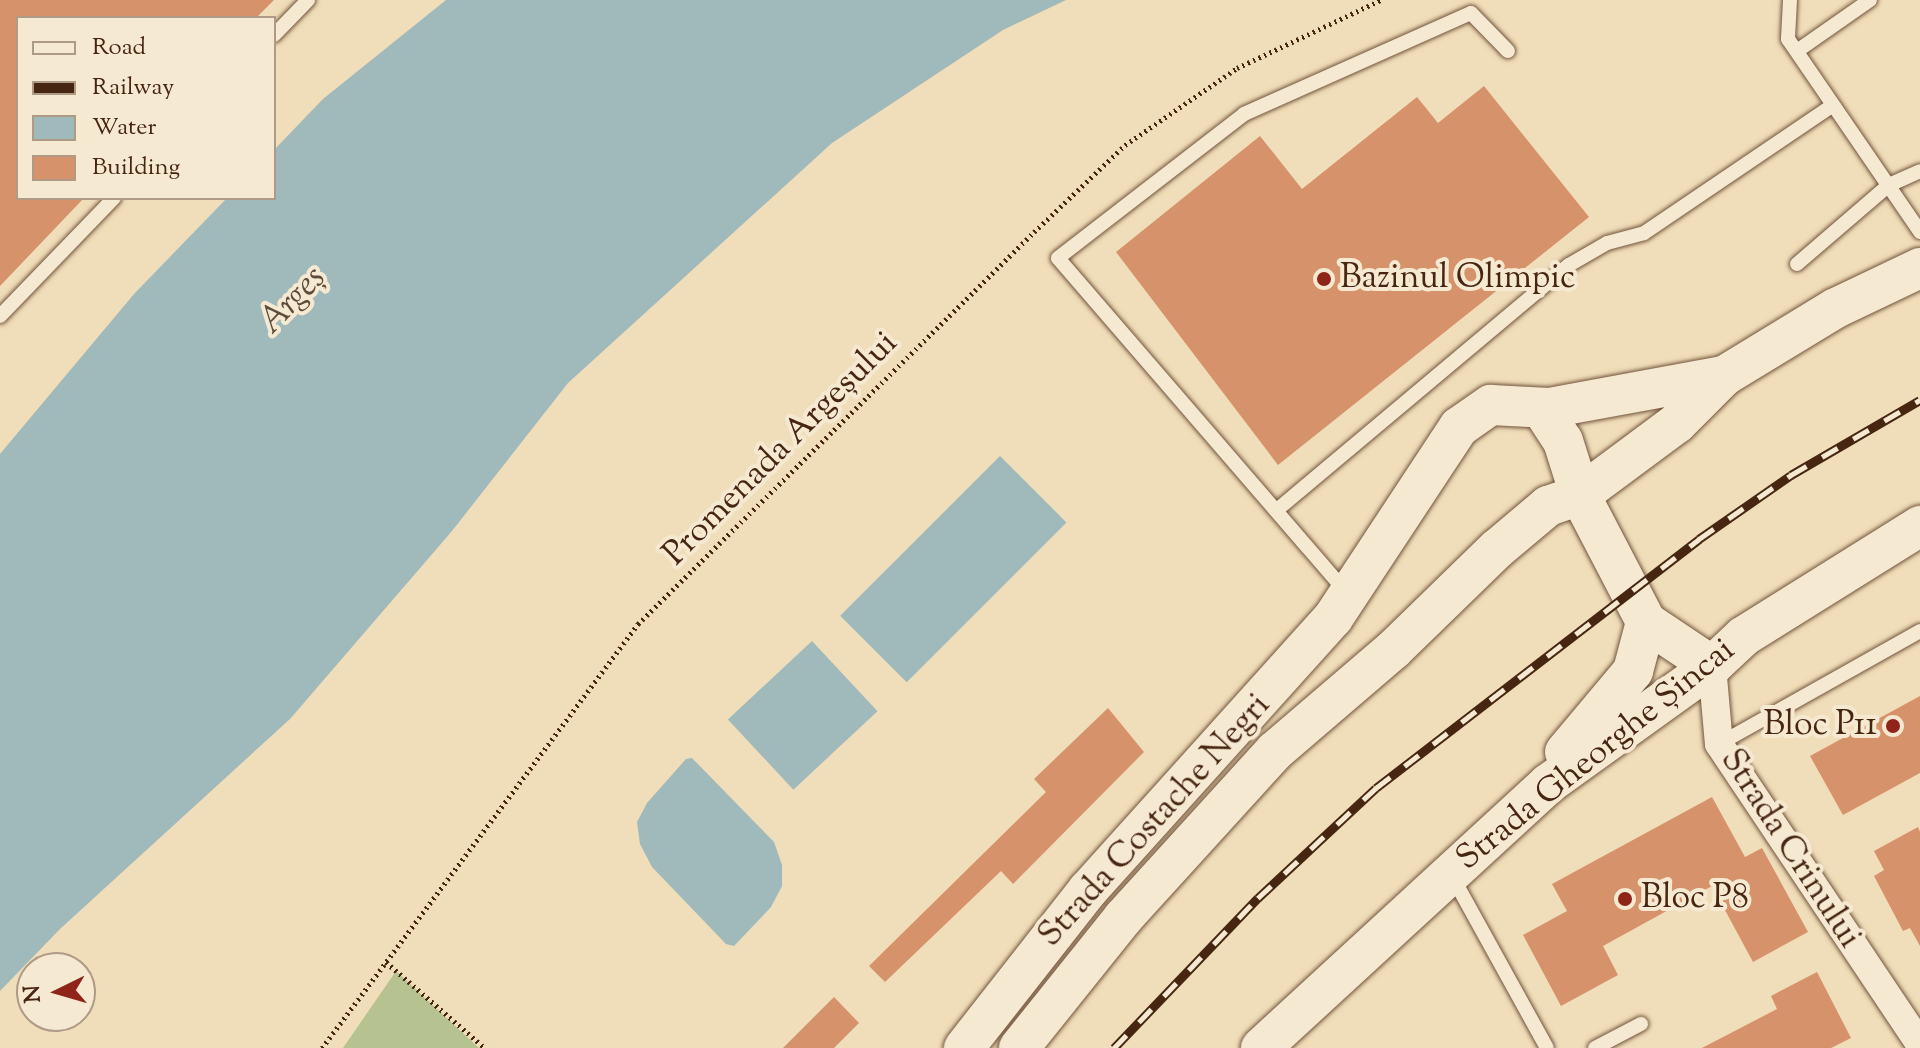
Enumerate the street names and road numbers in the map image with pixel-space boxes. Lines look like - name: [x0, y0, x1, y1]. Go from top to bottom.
- street label: Promenada Argeșului: [655, 323, 907, 575]
- street label: Strada Gheorghe Șincai: [1449, 630, 1743, 880]
- street label: Strada Costache Negri: [1031, 686, 1279, 956]
- street label: Strada Crinului: [1711, 742, 1869, 956]

